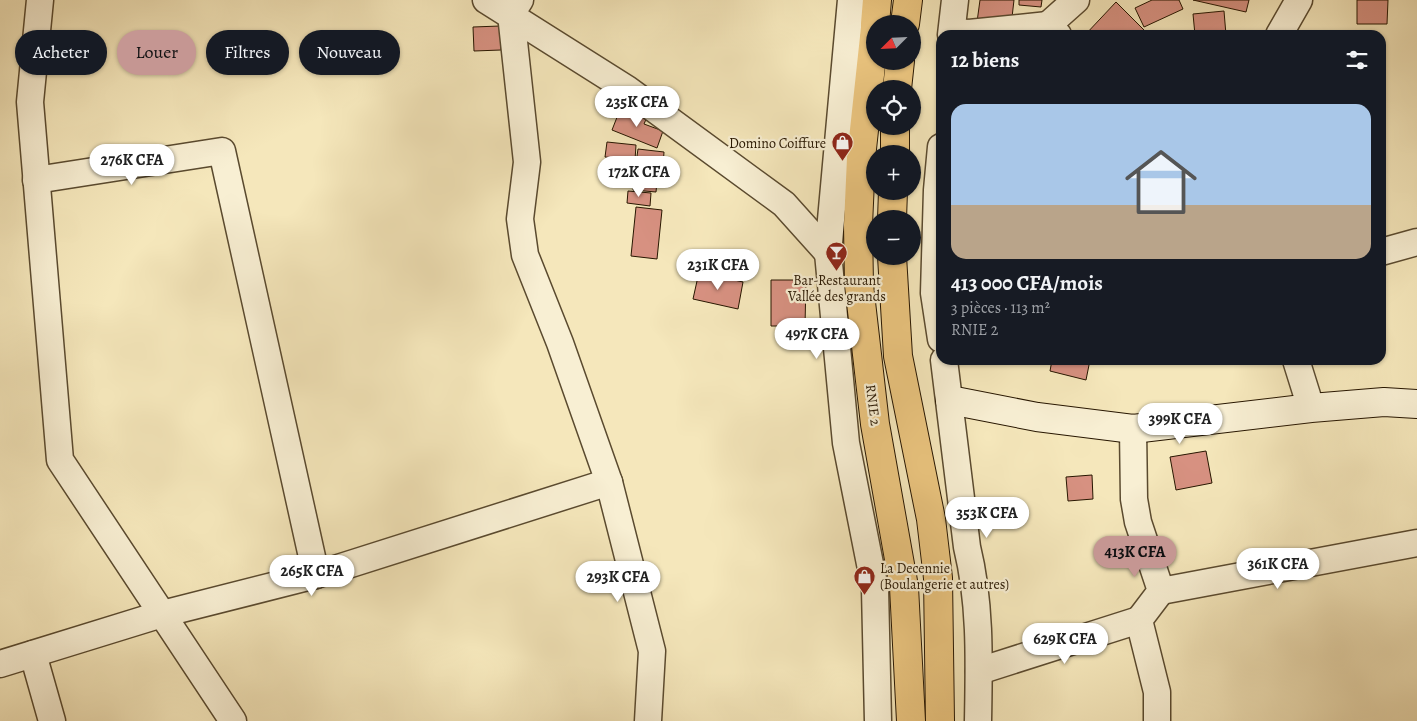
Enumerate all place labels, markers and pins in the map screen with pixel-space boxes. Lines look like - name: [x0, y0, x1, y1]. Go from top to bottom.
- pin: 235K CFA: [585, 86, 689, 128]
- shop icon: Domino Coiffure: [830, 131, 854, 162]
- place label: Domino Coiffure: [729, 134, 826, 153]
- pin: 276K CFA: [80, 144, 184, 186]
- pin: 172K CFA: [587, 156, 691, 198]
- bar icon: Bar-Restaurant Vallée des grands: [825, 240, 849, 271]
- pin: 231K CFA: [666, 248, 770, 291]
- place label: Bar-Restaurant Vallée des grands: [787, 271, 886, 306]
- pin: 497K CFA: [765, 318, 869, 360]
- pin: 399K CFA: [1128, 402, 1232, 445]
- pin: 353K CFA: [935, 496, 1039, 539]
- pin: 413K CFA: [1083, 536, 1187, 578]
- pin: 361K CFA: [1226, 548, 1330, 590]
- pin: 265K CFA: [260, 554, 364, 597]
- place label: La Decennie (Boulangerie et autres): [880, 559, 1009, 594]
- pin: 293K CFA: [566, 560, 670, 603]
- shop icon: La Decennie (Boulangerie et autres): [852, 564, 876, 595]
- pin: 629K CFA: [1013, 622, 1117, 665]

